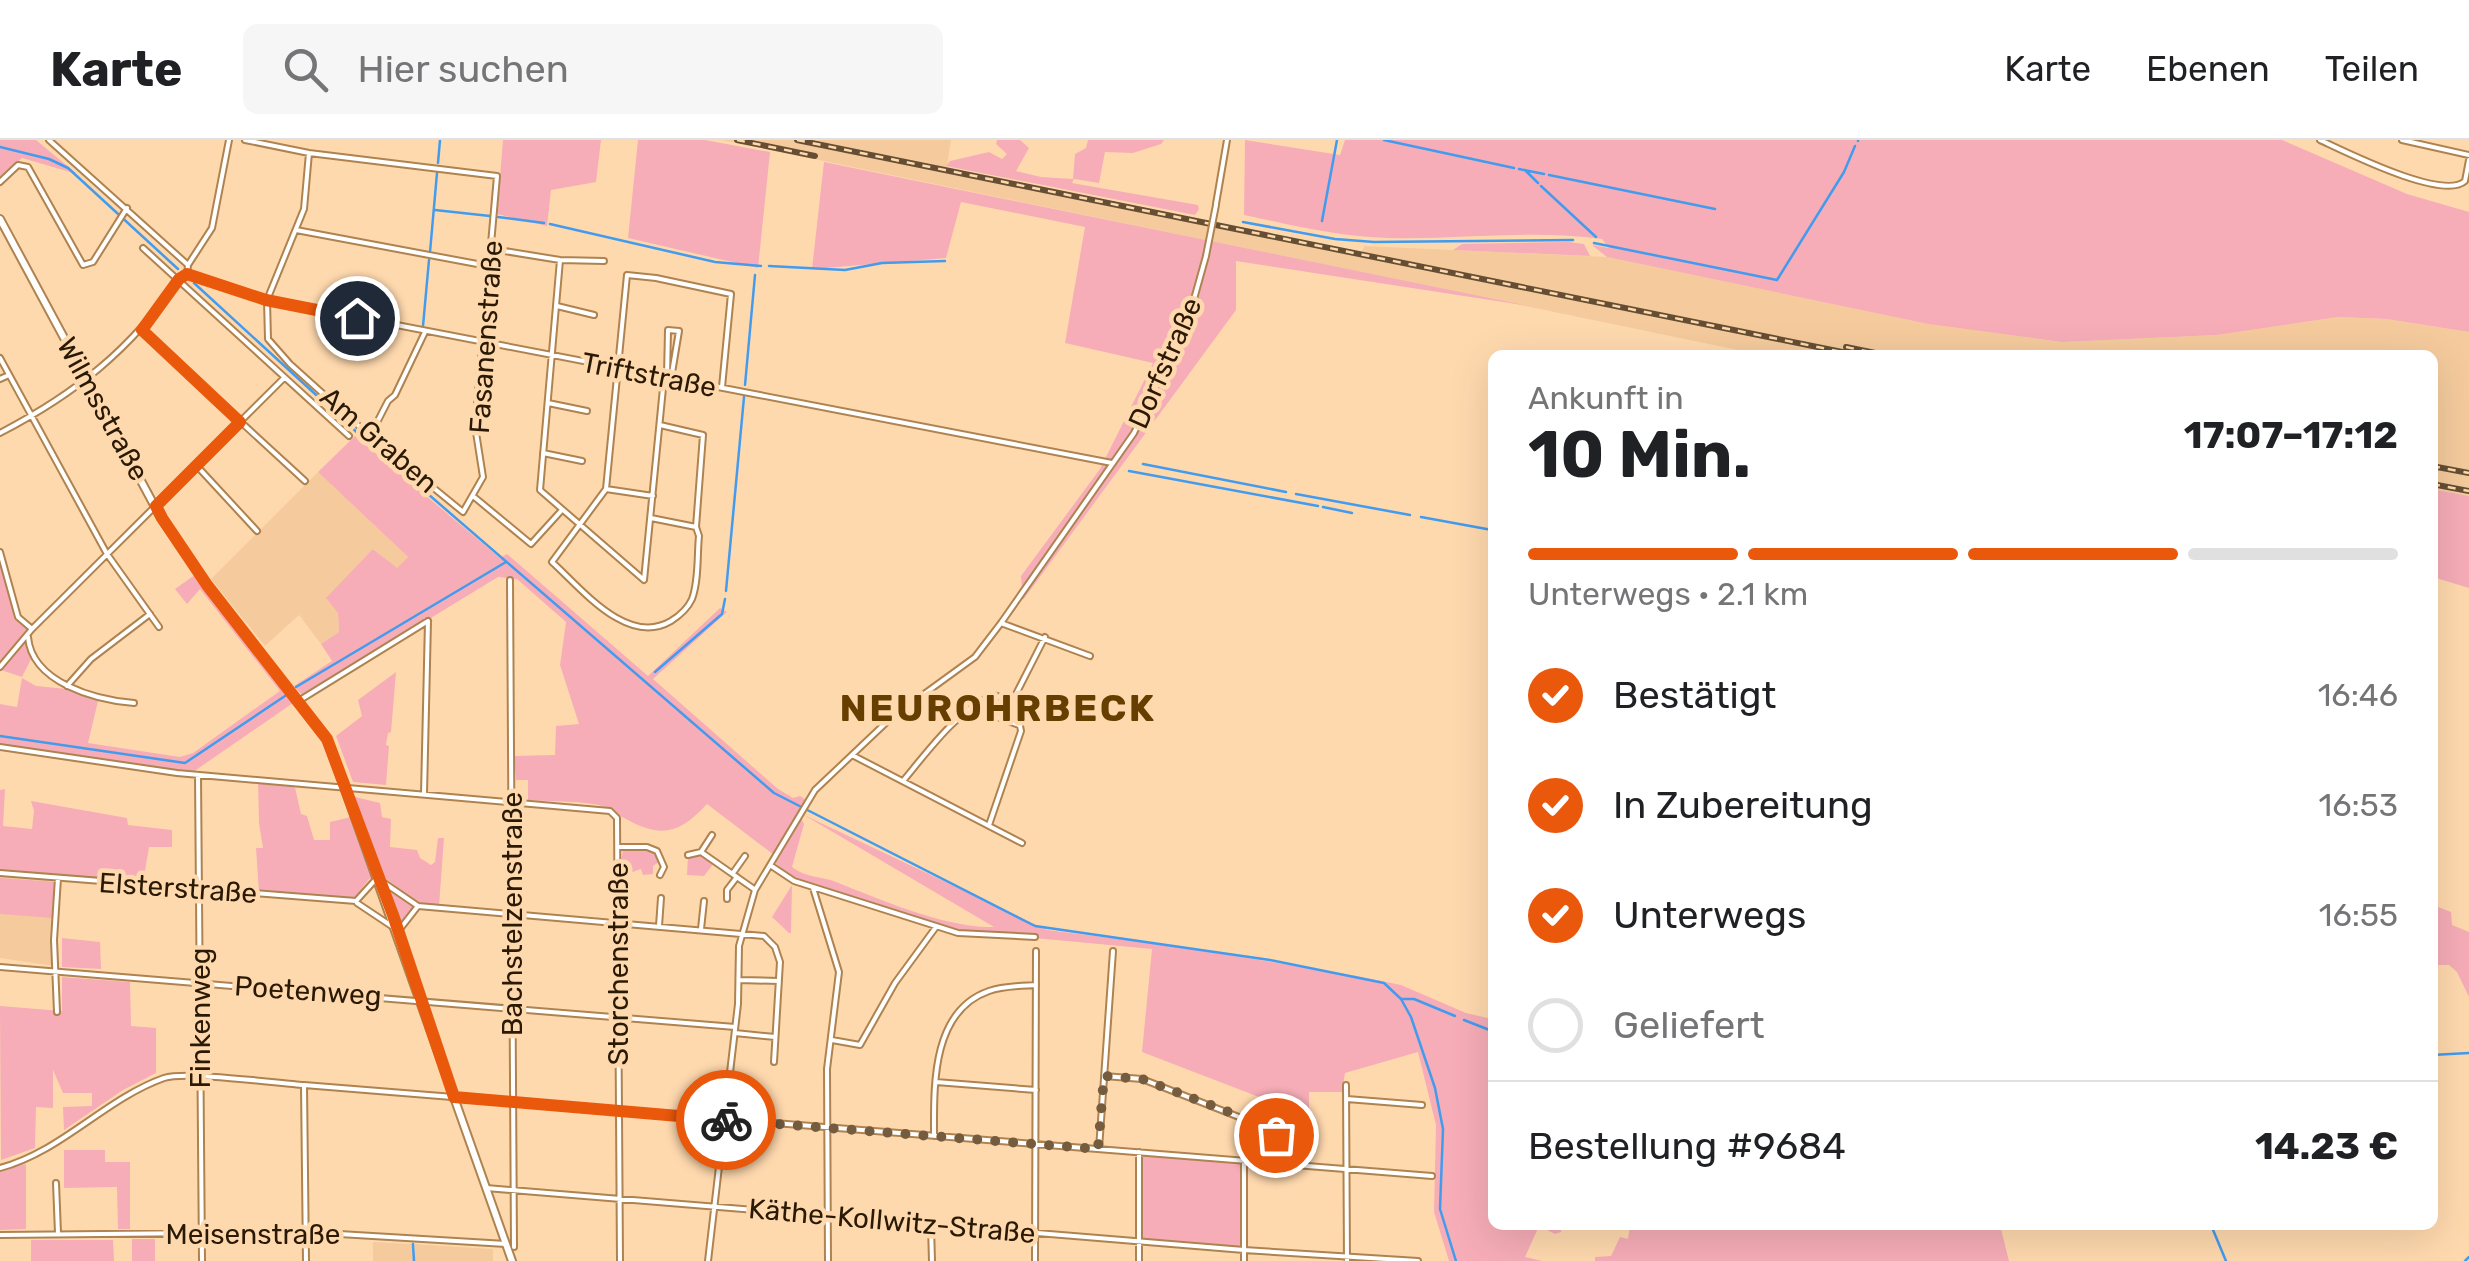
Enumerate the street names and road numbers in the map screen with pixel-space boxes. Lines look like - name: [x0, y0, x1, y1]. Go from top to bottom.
- street label: Fasanenstraße: [463, 239, 509, 435]
- street label: Dorfstraße: [1121, 292, 1209, 434]
- street label: Wilmsstraße: [50, 332, 156, 486]
- street label: Triftstraße: [579, 346, 719, 404]
- street label: Am Graben: [314, 380, 444, 500]
- street label: Bachstelzenstraße: [496, 792, 529, 1036]
- street label: Storchenstraße: [602, 862, 635, 1066]
- street label: Elsterstraße: [98, 866, 258, 910]
- street label: Finkenweg: [184, 948, 217, 1088]
- street label: Poetenweg: [233, 969, 383, 1013]
- street label: Käthe-Kollwitz-Straße: [747, 1192, 1037, 1250]
- street label: Meisenstraße: [166, 1218, 340, 1251]

